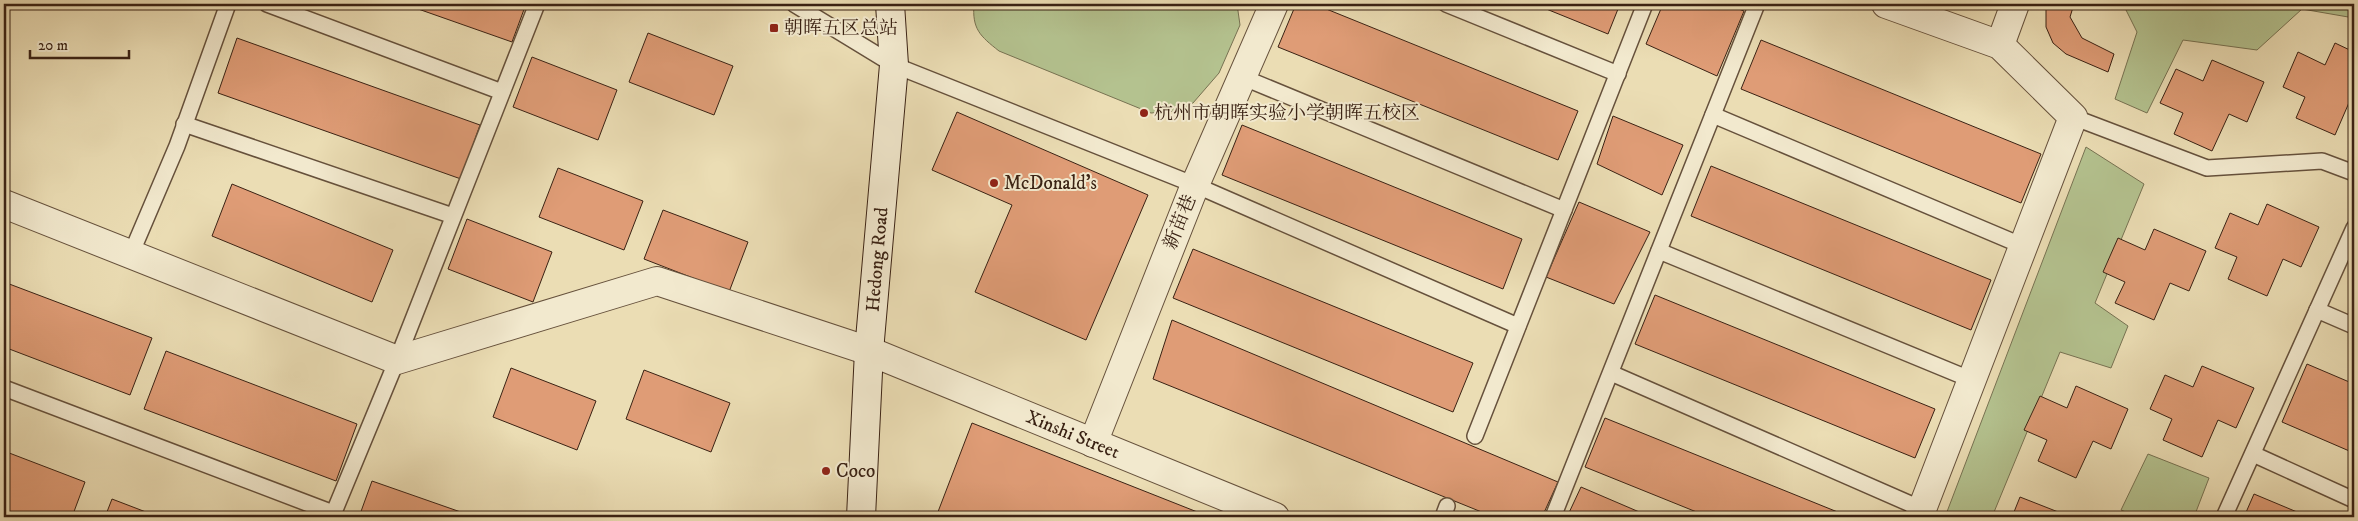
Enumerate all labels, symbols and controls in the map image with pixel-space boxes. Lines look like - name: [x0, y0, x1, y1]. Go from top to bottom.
- place label: 朝晖五区总站: [784, 17, 898, 40]
- marker: 朝晖五区总站: [768, 22, 780, 34]
- scale bar: [30, 28, 129, 60]
- text: 20 m: [38, 36, 68, 55]
- place label: 杭州市朝晖实验小学朝晖五校区: [1154, 102, 1420, 125]
- marker: 杭州市朝晖实验小学朝晖五校区: [1138, 107, 1150, 119]
- place label: McDonald's: [1004, 172, 1097, 195]
- marker: McDonald's: [988, 177, 1000, 189]
- street label: 新苗巷: [1159, 191, 1201, 253]
- street label: Hedong Road: [861, 206, 893, 313]
- street label: Xinshi Street: [1023, 405, 1123, 464]
- place label: Coco: [836, 460, 875, 483]
- marker: Coco: [820, 465, 832, 477]

